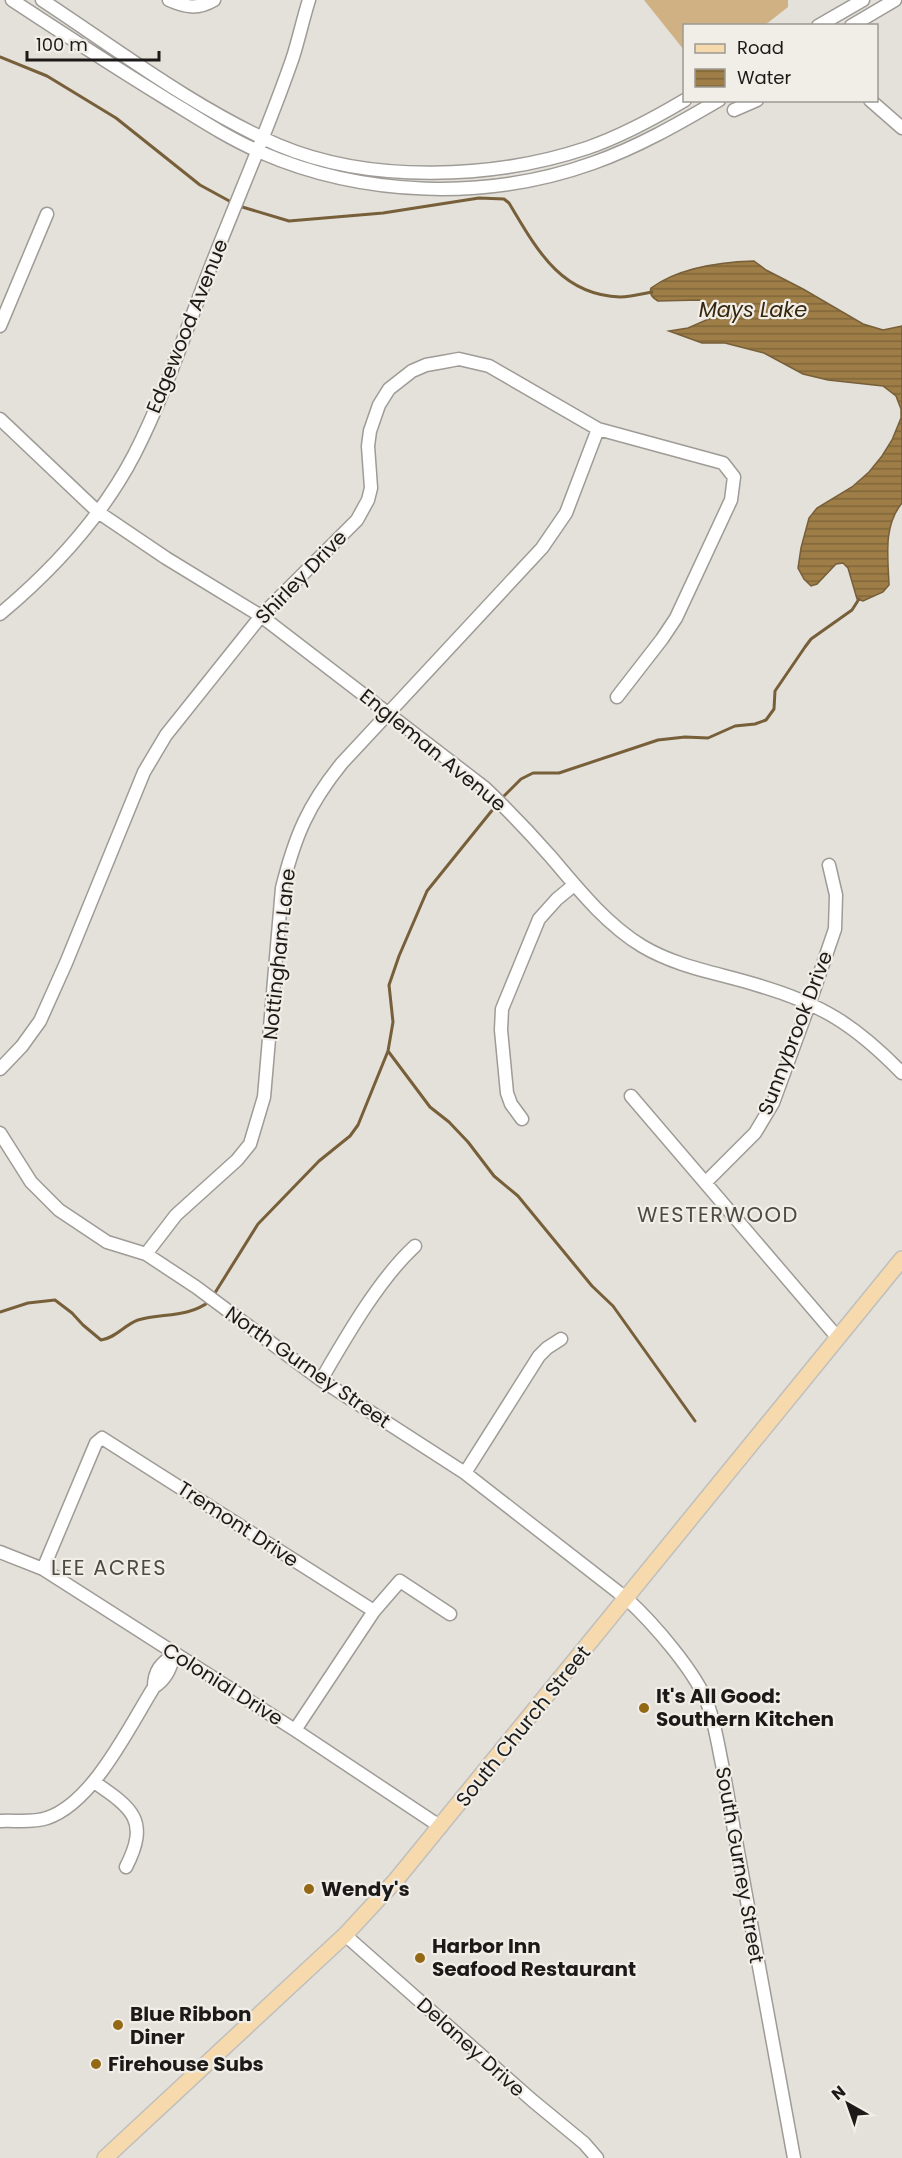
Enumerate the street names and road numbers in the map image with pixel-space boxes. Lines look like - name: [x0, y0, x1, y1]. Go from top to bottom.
- street label: Edgewood Avenue: [139, 235, 235, 417]
- street label: Shirley Drive: [249, 524, 353, 630]
- street label: Engleman Avenue: [354, 682, 512, 818]
- street label: Nottingham Lane: [256, 867, 302, 1041]
- street label: Sunnybrook Drive: [751, 947, 839, 1119]
- street label: North Gurney Street: [220, 1299, 396, 1435]
- street label: Tremont Drive: [172, 1474, 304, 1574]
- street label: Colonial Drive: [157, 1636, 289, 1732]
- street label: South Church Street: [449, 1639, 597, 1813]
- street label: South Gurney Street: [709, 1765, 771, 1965]
- street label: Delaney Drive: [411, 1991, 531, 2103]

